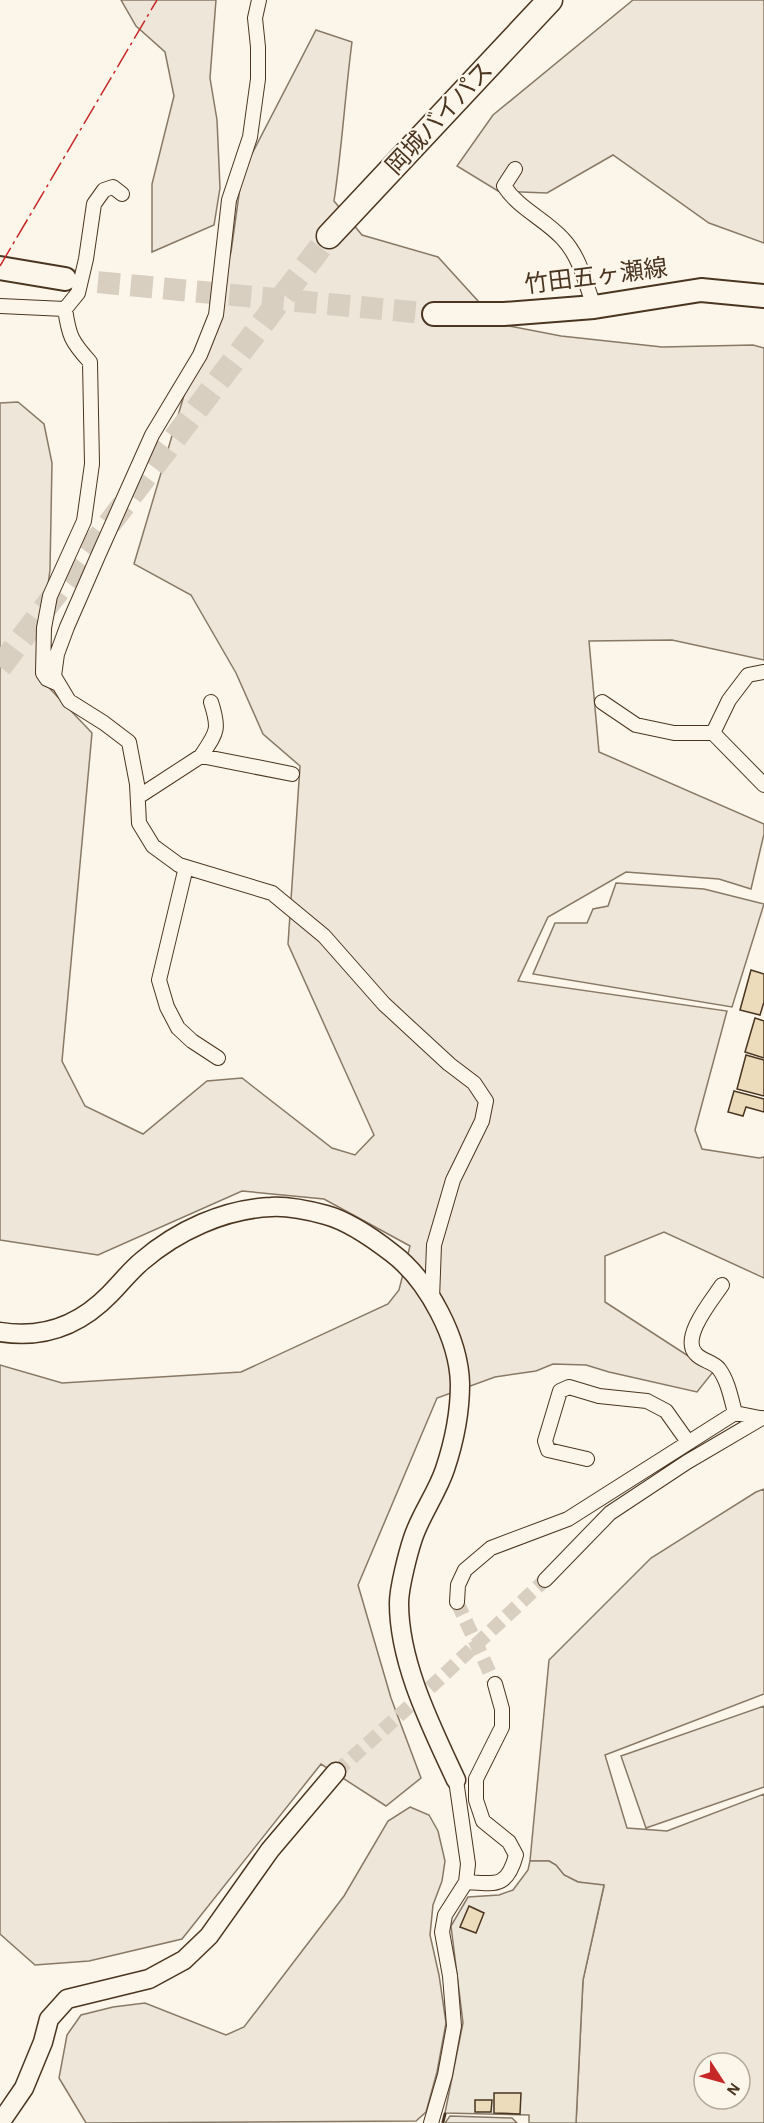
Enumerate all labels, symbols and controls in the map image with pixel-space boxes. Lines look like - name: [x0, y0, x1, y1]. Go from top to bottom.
- street label: 岡城バイパス: [381, 57, 497, 179]
- street label: 竹田五ヶ瀬線: [523, 254, 669, 298]
- north arrow: [692, 2051, 752, 2111]
- text: N: [724, 2080, 743, 2098]

